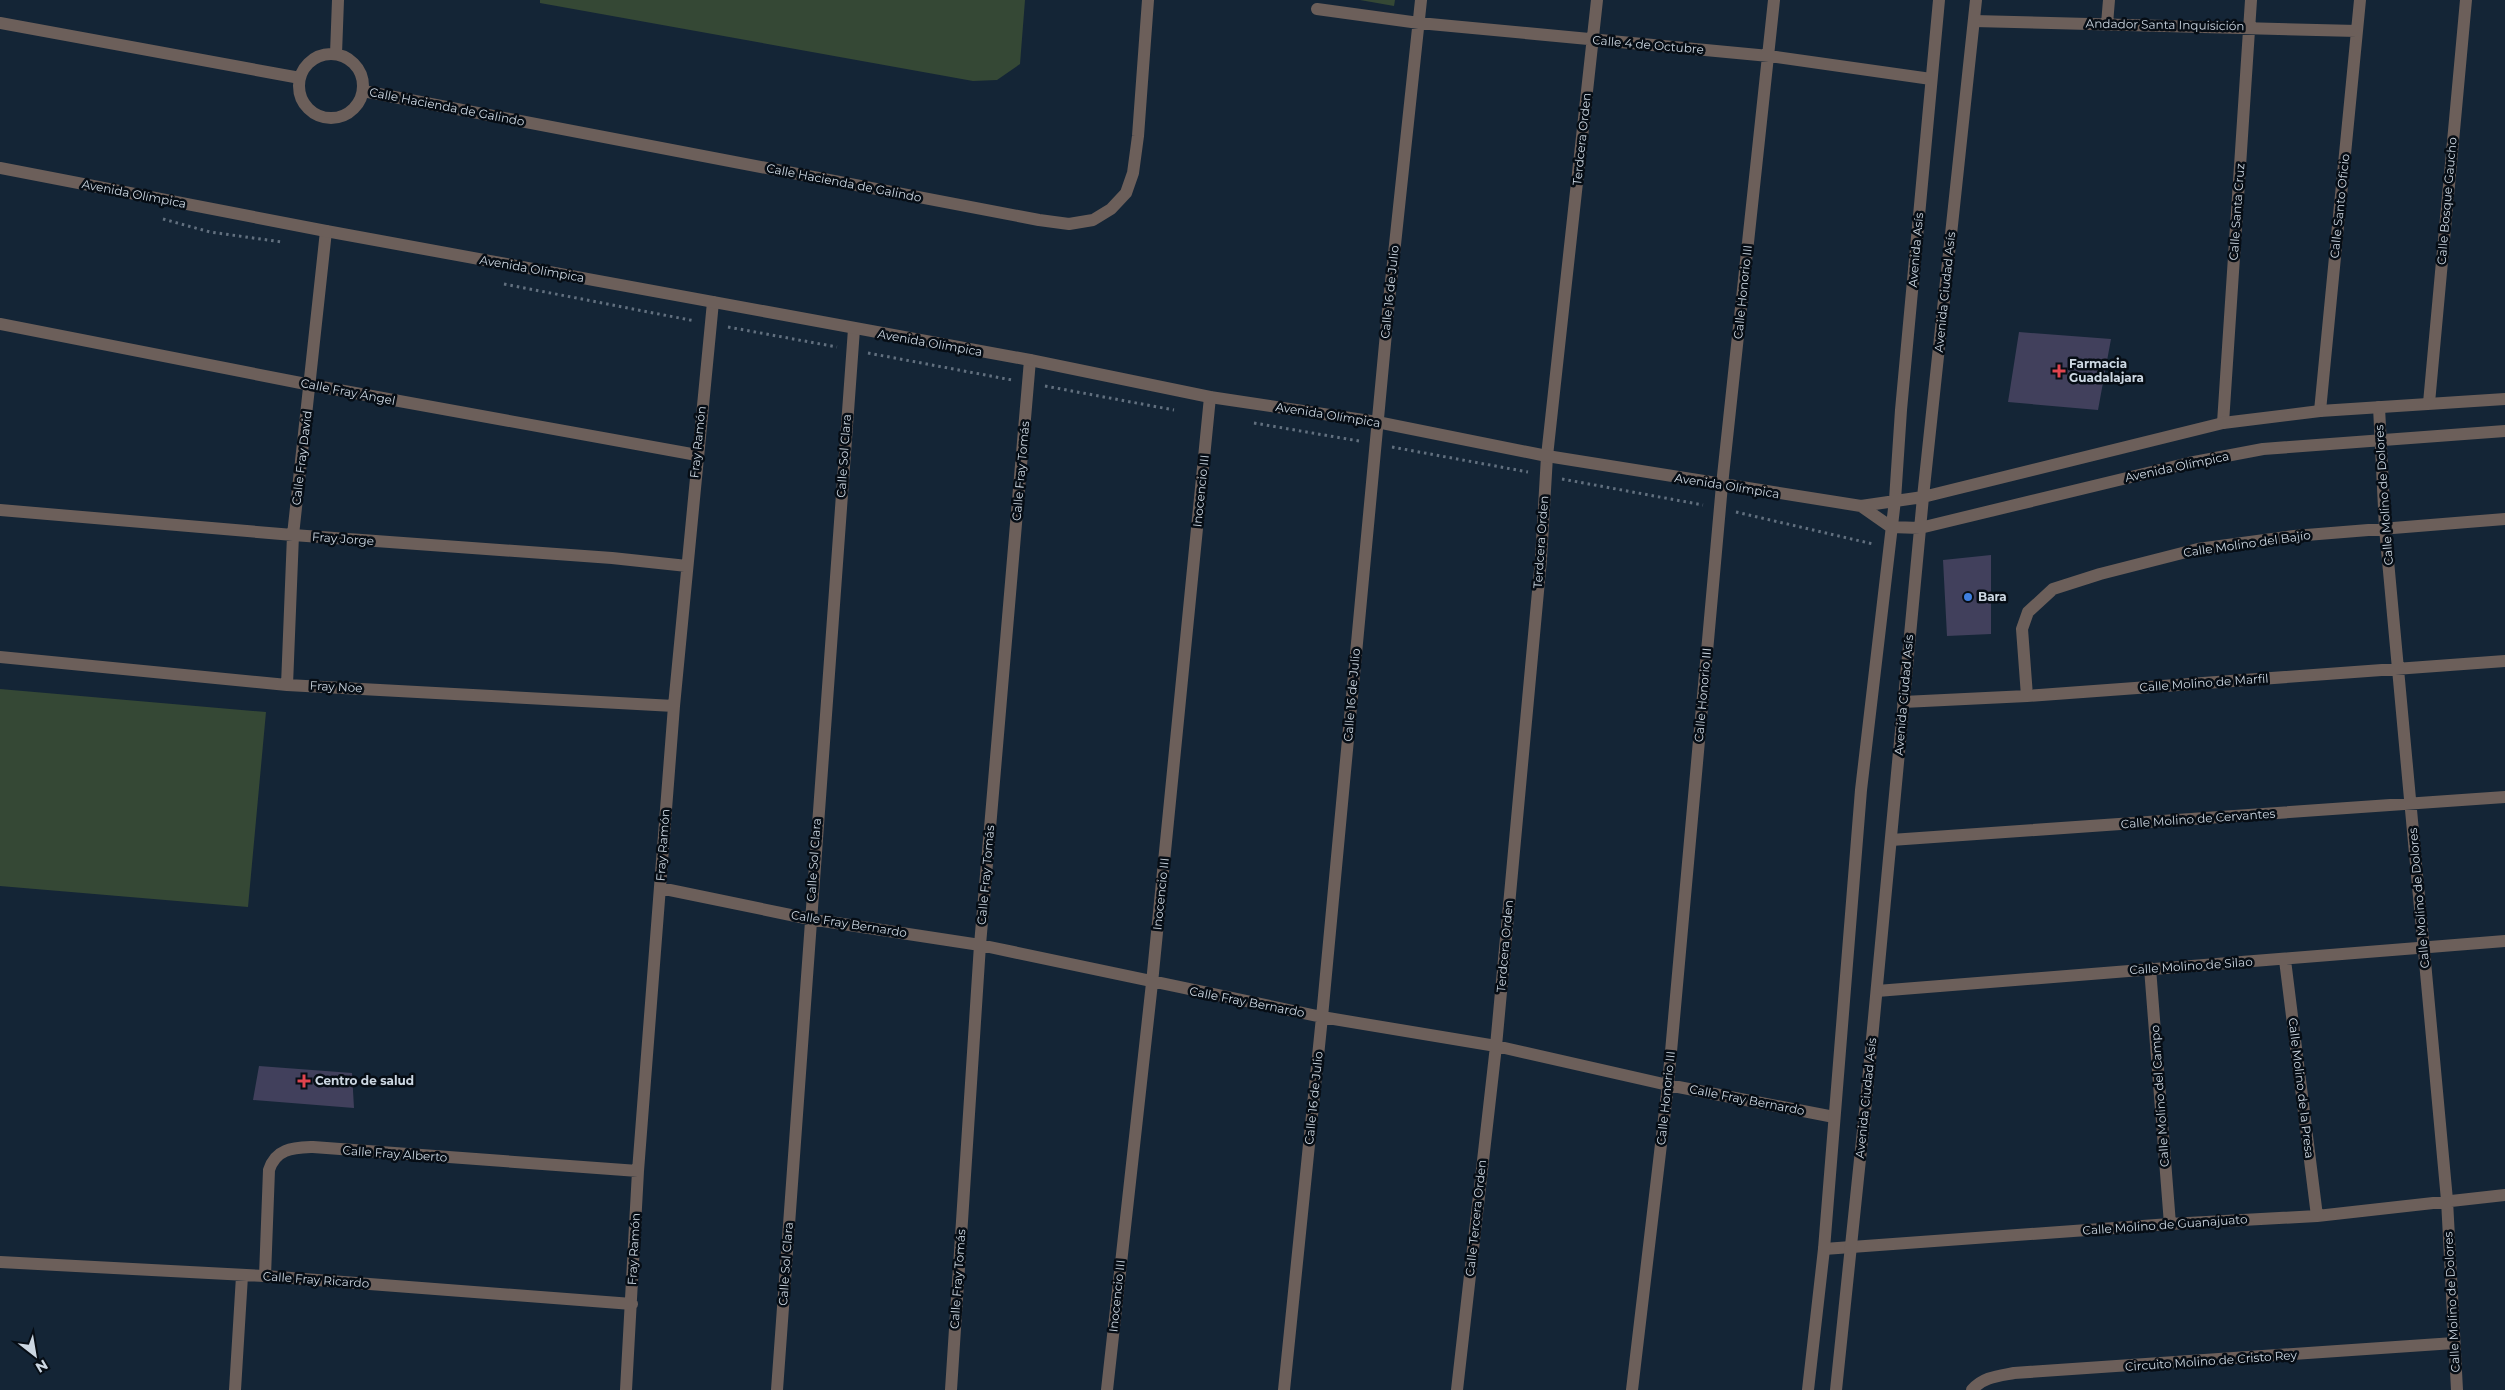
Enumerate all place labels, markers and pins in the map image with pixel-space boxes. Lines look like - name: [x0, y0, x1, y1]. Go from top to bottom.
- place label: Farmacia Guadalajara: [2069, 356, 2144, 385]
- marker: Farmacia Guadalajara: [2053, 365, 2065, 377]
- place label: Bara: [1978, 589, 2007, 604]
- marker: Bara: [1962, 591, 1974, 603]
- place label: Centro de salud: [315, 1073, 414, 1088]
- marker: Centro de salud: [297, 1074, 311, 1088]

